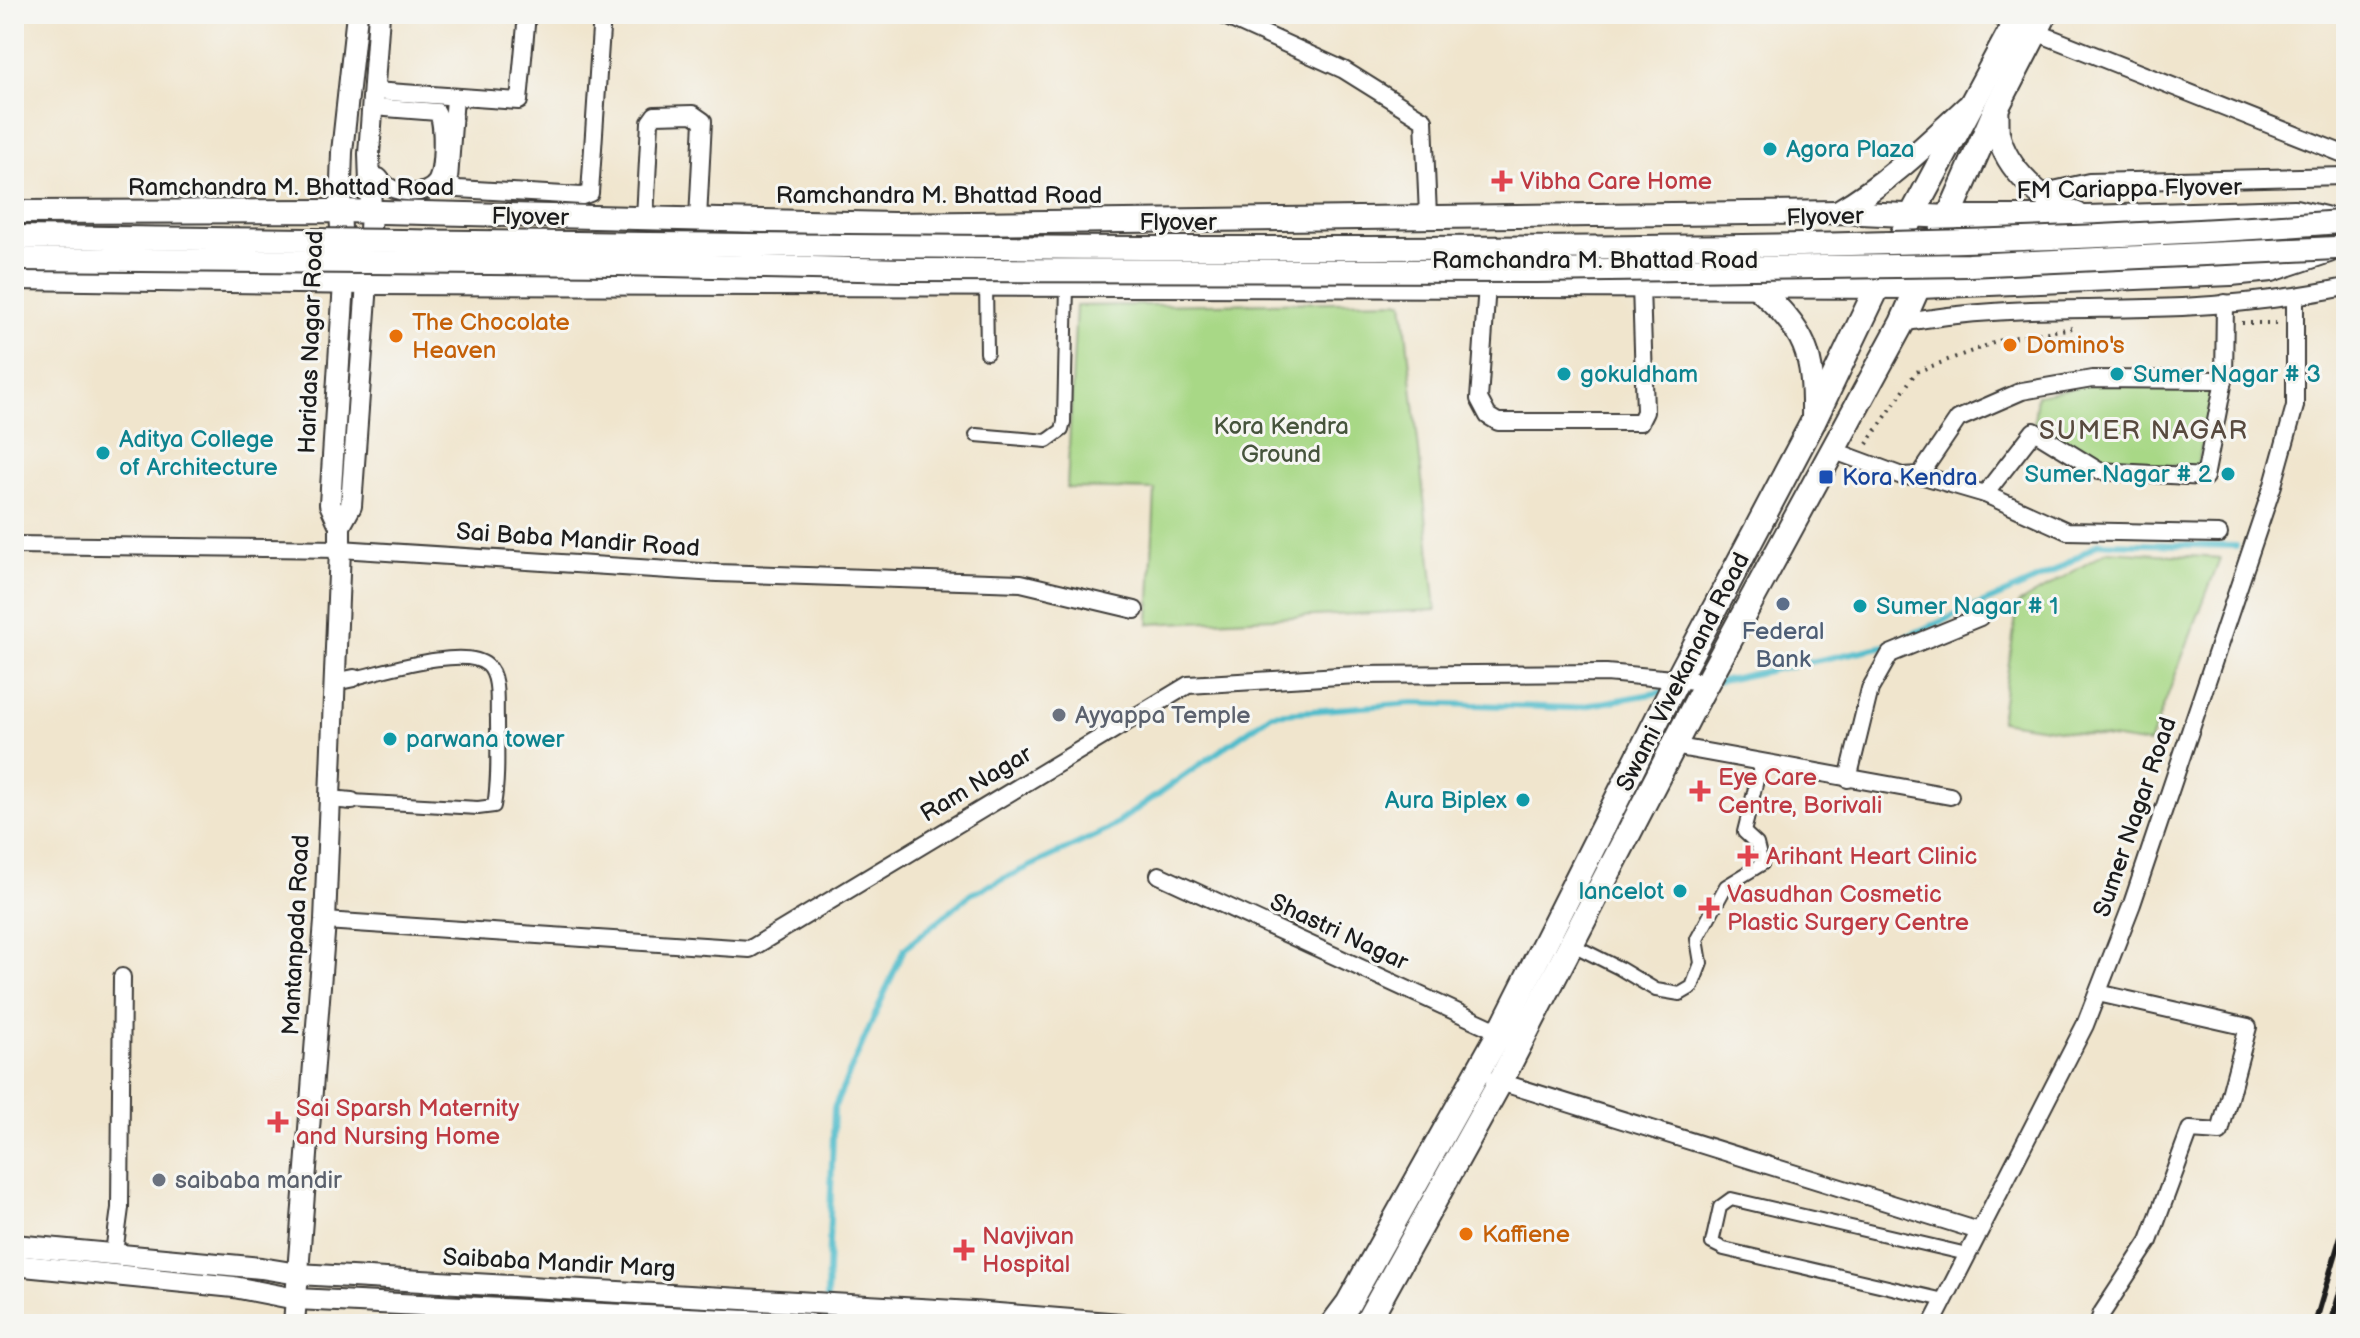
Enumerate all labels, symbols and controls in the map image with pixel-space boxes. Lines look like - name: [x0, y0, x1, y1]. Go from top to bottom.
- place label: Agora Plaza: [1786, 135, 1915, 164]
- marker: Agora Plaza: [1761, 140, 1779, 158]
- place label: Vibha Care Home: [1520, 167, 1712, 196]
- marker: Vibha Care Home: [1491, 170, 1513, 192]
- street label: Ramchandra M. Bhattad Road: [128, 173, 454, 202]
- street label: FM Cariappa Flyover: [2016, 173, 2242, 205]
- street label: Ramchandra M. Bhattad Road: [776, 181, 1102, 210]
- street label: Flyover: [1786, 201, 1865, 233]
- street label: Flyover: [491, 202, 569, 232]
- street label: Flyover: [1139, 208, 1217, 237]
- street label: Haridas Nagar Road: [293, 230, 329, 454]
- street label: Ramchandra M. Bhattad Road: [1432, 246, 1758, 275]
- place label: The Chocolate Heaven: [412, 308, 570, 365]
- marker: The Chocolate Heaven: [387, 327, 405, 345]
- place label: Domino's: [2026, 331, 2125, 360]
- marker: Domino's: [2001, 336, 2019, 354]
- place label: gokuldham: [1580, 360, 1698, 389]
- place label: Sumer Nagar # 3: [2133, 360, 2321, 389]
- marker: gokuldham: [1555, 365, 1573, 383]
- marker: Sumer Nagar # 3: [2108, 365, 2126, 383]
- park label: Kora Kendra Ground: [1213, 412, 1349, 469]
- district label: SUMER NAGAR: [2039, 416, 2249, 447]
- place label: Aditya College of Architecture: [119, 425, 278, 482]
- marker: Aditya College of Architecture: [94, 444, 112, 462]
- place label: Sumer Nagar # 2: [2025, 460, 2212, 489]
- place label: Kora Kendra: [1842, 463, 1978, 492]
- marker: Sumer Nagar # 2: [2219, 465, 2237, 483]
- marker: Kora Kendra: [1817, 468, 1835, 486]
- street label: Sai Baba Mandir Road: [455, 517, 701, 563]
- street label: Swami Vivekanand Road: [1610, 548, 1756, 796]
- place label: Sumer Nagar # 1: [1876, 592, 2059, 621]
- marker: Federal Bank: [1774, 595, 1792, 613]
- marker: Sumer Nagar # 1: [1851, 597, 1869, 615]
- place label: Federal Bank: [1742, 617, 1824, 674]
- place label: Ayyappa Temple: [1075, 701, 1250, 730]
- marker: Ayyappa Temple: [1050, 706, 1068, 724]
- street label: Sumer Nagar Road: [2087, 713, 2183, 921]
- place label: parwana tower: [406, 725, 565, 754]
- marker: parwana tower: [381, 730, 399, 748]
- street label: Ram Nagar: [915, 739, 1037, 829]
- place label: Eye Care Centre, Borivali: [1718, 763, 1882, 820]
- marker: Eye Care Centre, Borivali: [1689, 780, 1711, 802]
- place label: Aura Biplex: [1385, 786, 1507, 815]
- marker: Aura Biplex: [1514, 791, 1532, 809]
- street label: Mantanpada Road: [276, 834, 316, 1036]
- place label: Arihant Heart Clinic: [1766, 842, 1977, 871]
- marker: Arihant Heart Clinic: [1737, 845, 1759, 867]
- place label: lancelot: [1579, 877, 1665, 906]
- place label: Vasudhan Cosmetic Plastic Surgery Centre: [1727, 880, 1969, 937]
- marker: lancelot: [1671, 882, 1689, 900]
- street label: Shastri Nagar: [1265, 887, 1413, 977]
- marker: Vasudhan Cosmetic Plastic Surgery Centre: [1698, 897, 1720, 919]
- place label: Sai Sparsh Maternity and Nursing Home: [296, 1094, 519, 1151]
- marker: Sai Sparsh Maternity and Nursing Home: [267, 1111, 289, 1133]
- place label: saibaba mandir: [175, 1166, 342, 1195]
- marker: saibaba mandir: [150, 1171, 168, 1189]
- place label: Kaffiene: [1482, 1220, 1570, 1249]
- place label: Navjivan Hospital: [982, 1222, 1074, 1279]
- marker: Kaffiene: [1457, 1225, 1475, 1243]
- marker: Navjivan Hospital: [953, 1239, 975, 1261]
- street label: Saibaba Mandir Marg: [442, 1242, 676, 1284]

